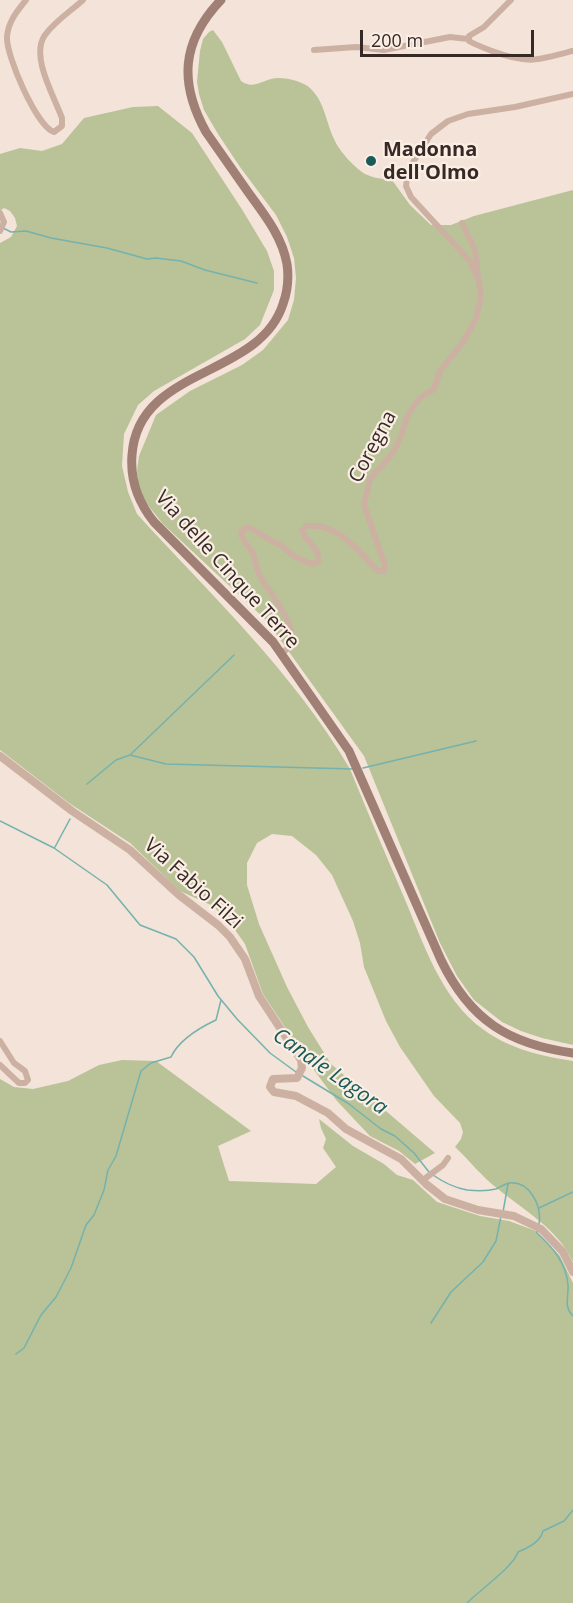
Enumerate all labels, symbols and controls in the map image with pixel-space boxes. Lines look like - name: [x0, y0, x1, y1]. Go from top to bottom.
- scale bar: [363, 18, 537, 56]
- text: 200 m: [371, 28, 423, 52]
- place label: Madonna dell'Olmo: [383, 138, 479, 185]
- marker: Madonna dell'Olmo: [364, 154, 378, 168]
- street label: Coregna: [344, 407, 402, 487]
- street label: Via delle Cinque Terre: [150, 486, 304, 654]
- street label: Via Fabio Filzi: [139, 834, 247, 934]
- water label: Canale Lagora: [268, 1023, 392, 1121]

